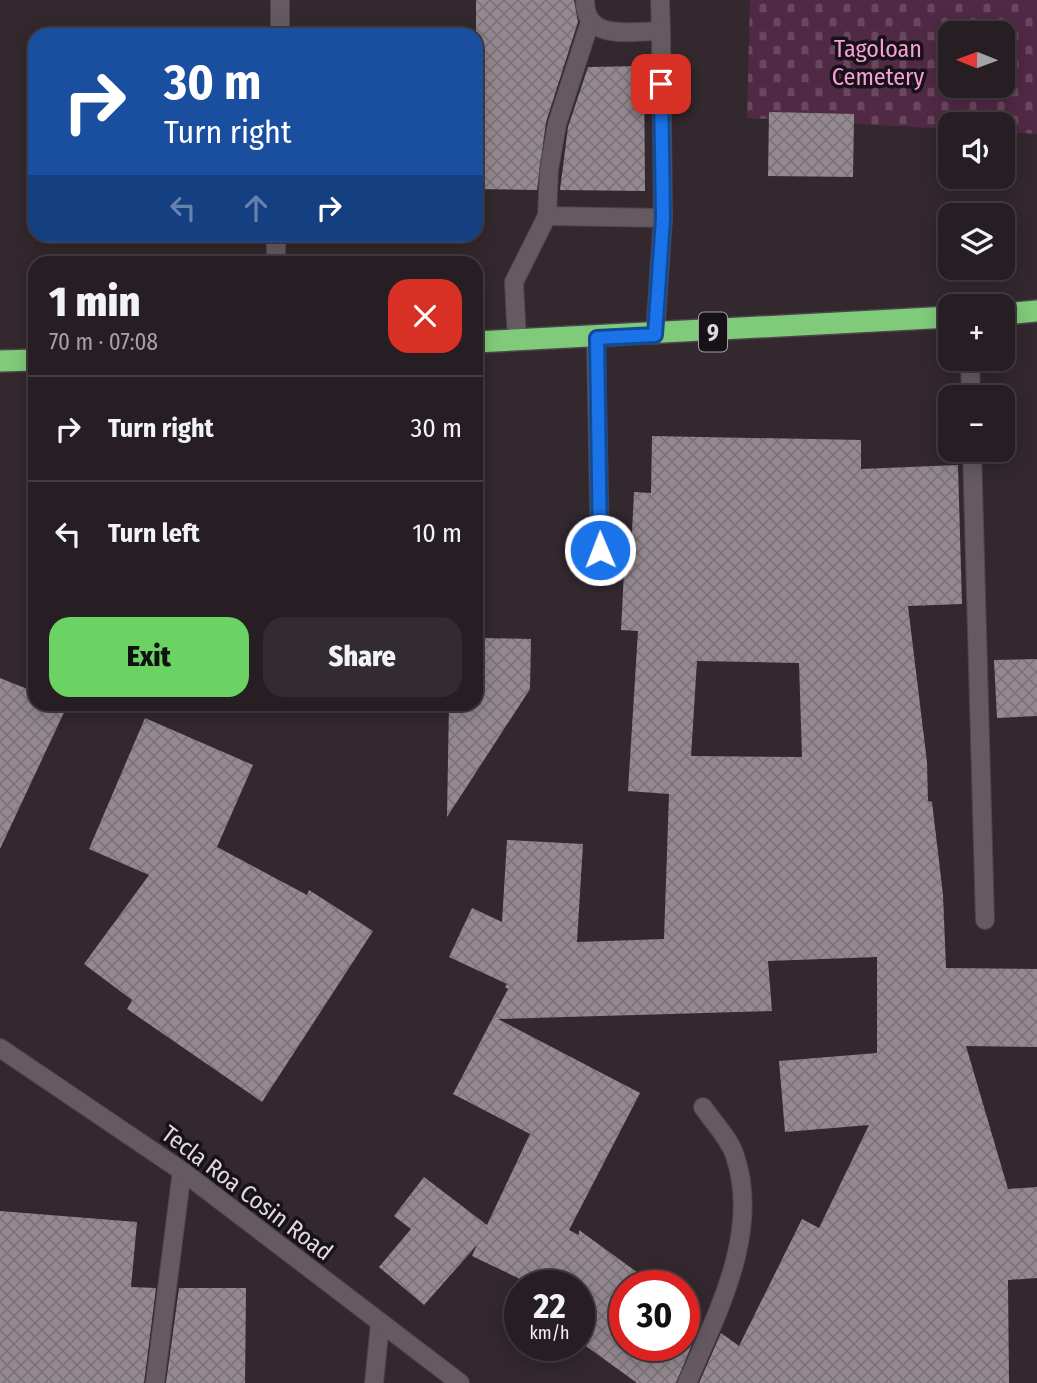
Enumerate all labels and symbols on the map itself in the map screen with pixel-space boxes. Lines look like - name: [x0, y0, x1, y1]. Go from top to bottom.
- north arrow: [938, 21, 1015, 98]
- park label: Tagoloan Cemetery: [832, 35, 924, 91]
- pin: [631, 54, 691, 114]
- road number: 9: [699, 312, 727, 352]
- position arrow: [563, 513, 637, 587]
- street label: Tecla Roa Cosin Road: [156, 1120, 338, 1266]
- speed limit sign: 30: [609, 1270, 700, 1361]

